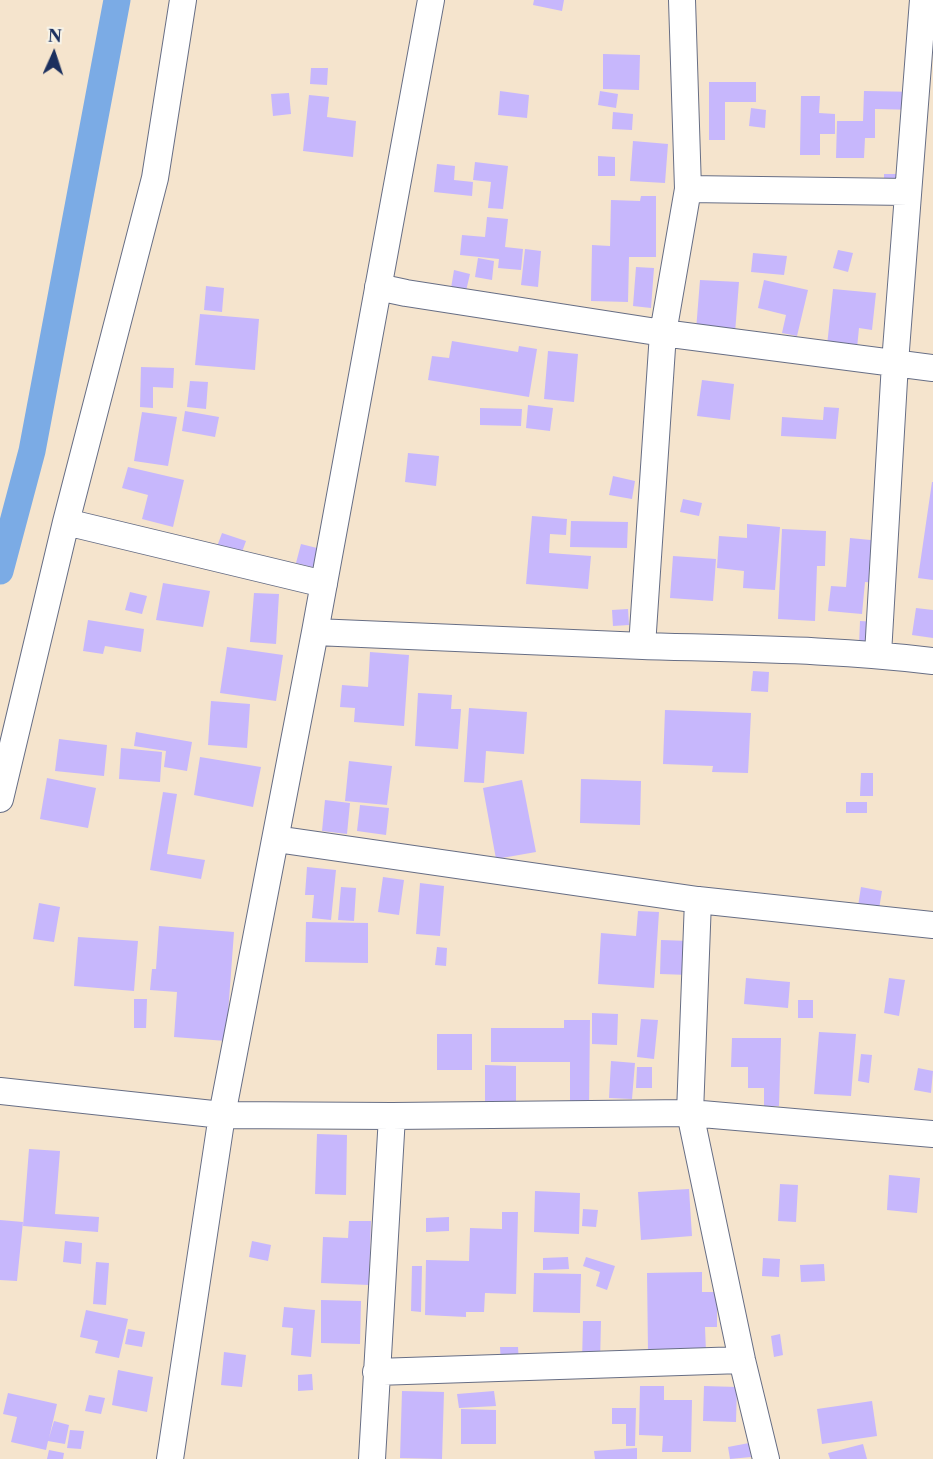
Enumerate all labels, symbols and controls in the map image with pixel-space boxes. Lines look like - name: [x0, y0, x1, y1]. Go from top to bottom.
- north arrow: [24, 24, 84, 84]
- text: N: [47, 26, 62, 46]

